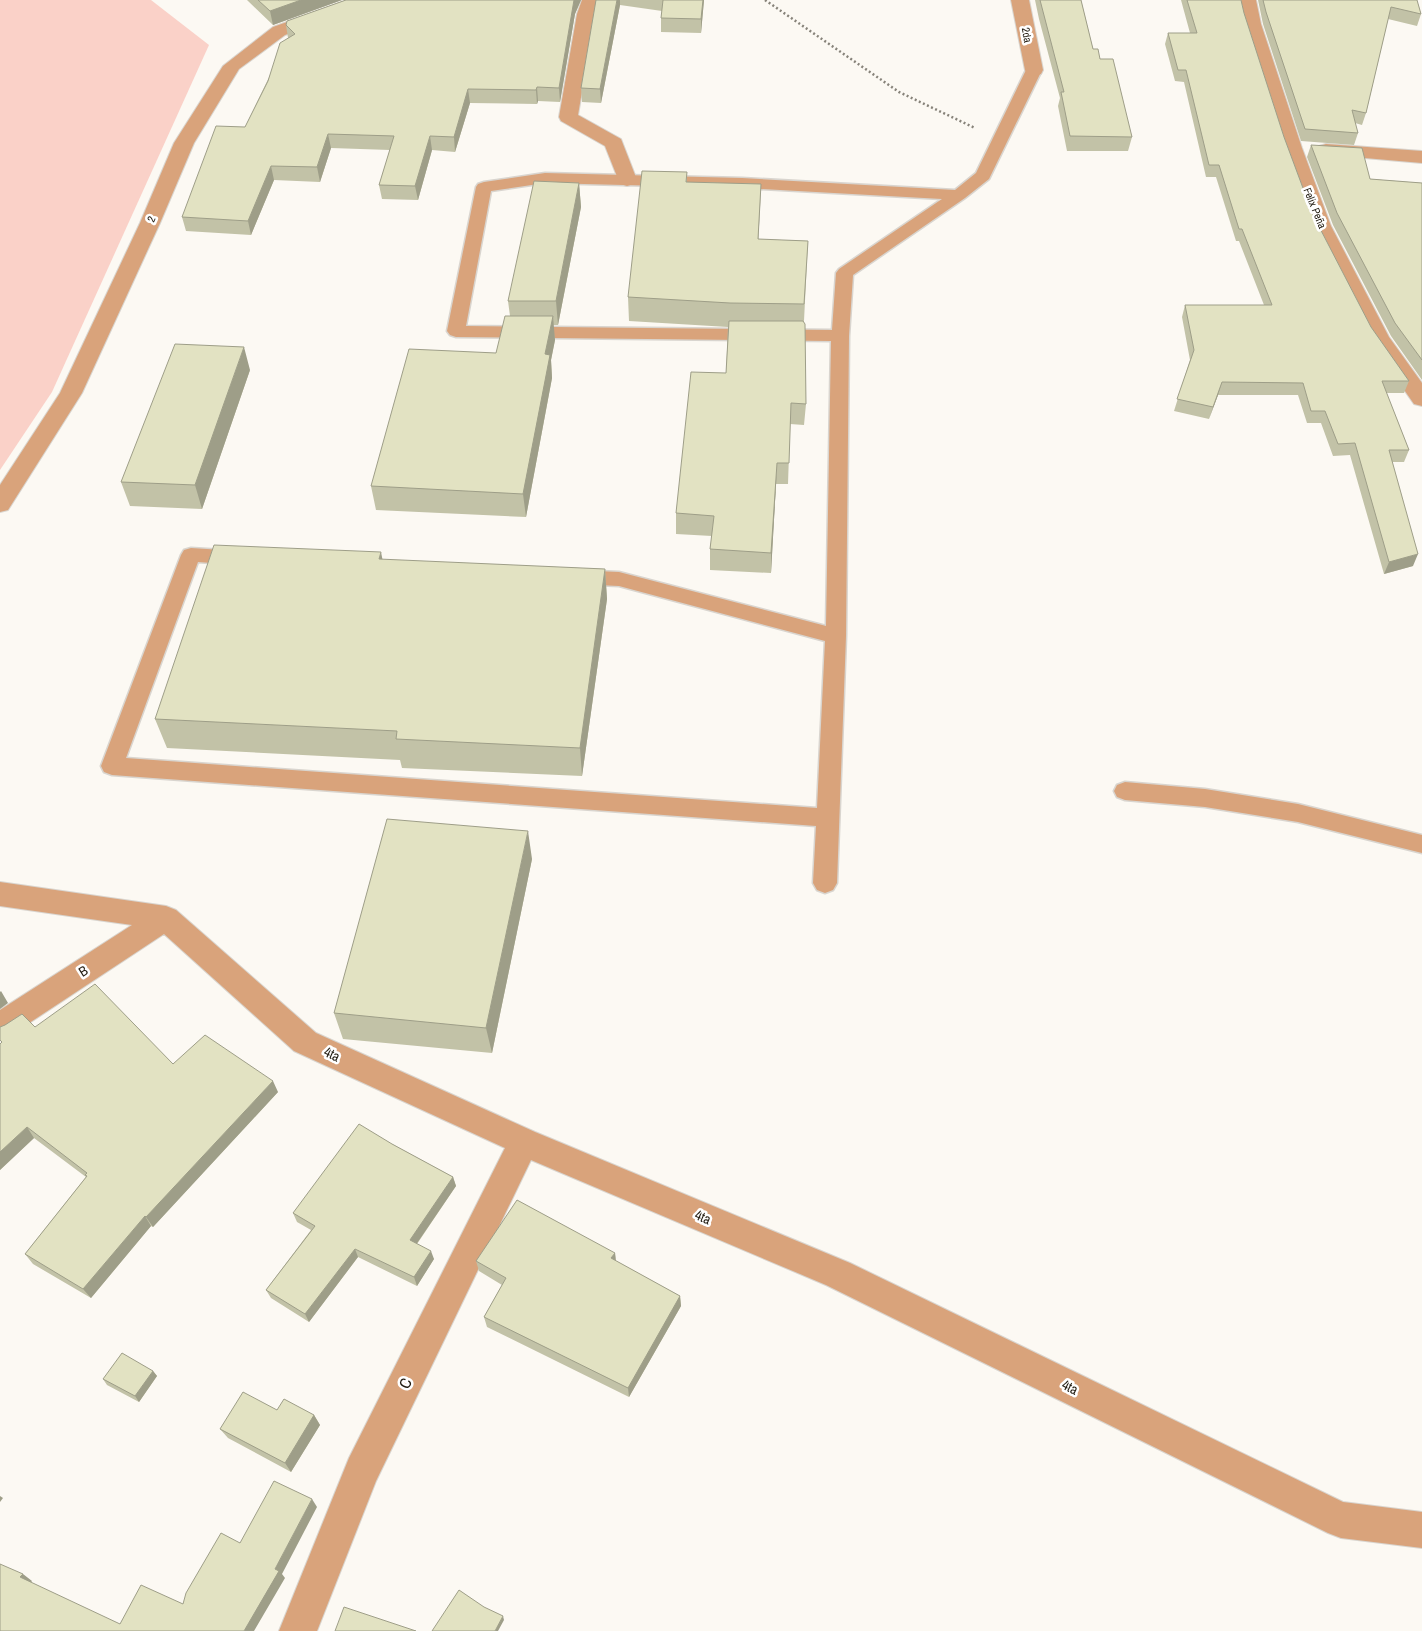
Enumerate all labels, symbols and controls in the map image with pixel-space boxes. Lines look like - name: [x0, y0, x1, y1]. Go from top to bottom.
- street label: 2da: [1019, 26, 1035, 44]
- street label: Felix Peña: [1301, 186, 1329, 230]
- street label: 2: [144, 214, 158, 224]
- street label: B: [75, 961, 91, 981]
- street label: 4ta: [321, 1042, 344, 1066]
- street label: 4ta: [692, 1206, 714, 1229]
- street label: C: [393, 1374, 417, 1392]
- street label: 4ta: [1059, 1375, 1082, 1399]

